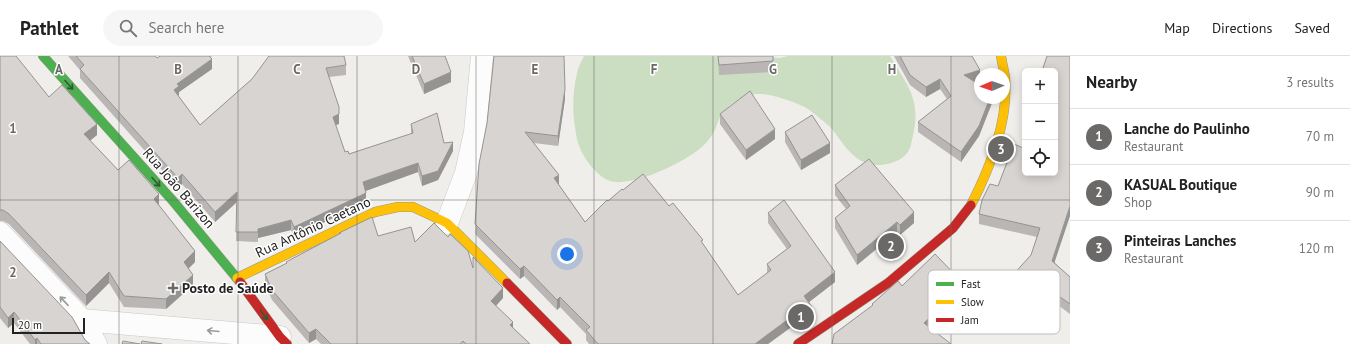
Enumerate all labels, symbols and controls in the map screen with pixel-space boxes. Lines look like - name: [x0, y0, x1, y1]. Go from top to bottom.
- search box: [103, 10, 383, 46]
- text: Pathlet: [20, 16, 79, 40]
- icon: search: [117, 17, 139, 39]
- text: Search here: [149, 18, 224, 37]
- text: Map: [1164, 19, 1190, 37]
- text: Directions: [1212, 19, 1272, 37]
- text: Saved: [1294, 19, 1330, 37]
- text: A: [55, 61, 63, 78]
- text: B: [174, 61, 182, 78]
- text: C: [293, 61, 301, 78]
- text: D: [412, 61, 420, 78]
- text: E: [532, 61, 539, 78]
- text: F: [651, 61, 658, 78]
- text: G: [769, 61, 777, 78]
- text: H: [888, 61, 896, 78]
- north arrow: [974, 68, 1010, 104]
- map controls: [1022, 68, 1058, 176]
- button: +: [1022, 68, 1058, 104]
- text: Nearby: [1086, 71, 1137, 93]
- text: 3 results: [1286, 74, 1334, 91]
- one-way arrow: [64, 80, 74, 90]
- button: −: [1022, 104, 1058, 140]
- text: Lanche do Paulinho: [1124, 119, 1250, 138]
- text: 1: [9, 120, 17, 137]
- text: 1: [1095, 128, 1103, 145]
- text: 70 m: [1306, 128, 1334, 145]
- pin: 3: [988, 134, 1014, 164]
- text: Restaurant: [1124, 138, 1183, 155]
- button: locate: [1022, 140, 1058, 176]
- street label: Rua João Barizon: [139, 144, 219, 232]
- text: KASUAL Boutique: [1124, 175, 1237, 194]
- one-way arrow: [151, 176, 160, 187]
- text: 2: [1095, 184, 1103, 201]
- text: 90 m: [1306, 184, 1334, 201]
- street label: Rua Antônio Caetano: [252, 192, 374, 262]
- text: Shop: [1124, 194, 1152, 211]
- pin: 2: [878, 231, 904, 261]
- text: Pinteiras Lanches: [1124, 231, 1236, 250]
- text: 3: [1095, 240, 1103, 257]
- text: 120 m: [1299, 240, 1334, 257]
- your location: [557, 244, 577, 264]
- text: Restaurant: [1124, 250, 1183, 267]
- text: 2: [9, 264, 17, 281]
- legend: [928, 270, 1060, 334]
- text: Fast: [961, 277, 981, 291]
- place label: Posto de Saúde: [182, 279, 274, 297]
- marker: Posto de Saúde: [167, 282, 179, 294]
- text: Slow: [961, 295, 984, 309]
- one-way arrow: [59, 296, 69, 306]
- pin: 1: [788, 302, 814, 332]
- one-way arrow: [260, 309, 268, 320]
- text: Jam: [960, 313, 979, 327]
- scale bar: [12, 316, 85, 335]
- text: 20 m: [18, 318, 42, 332]
- one-way arrow: [207, 328, 220, 335]

